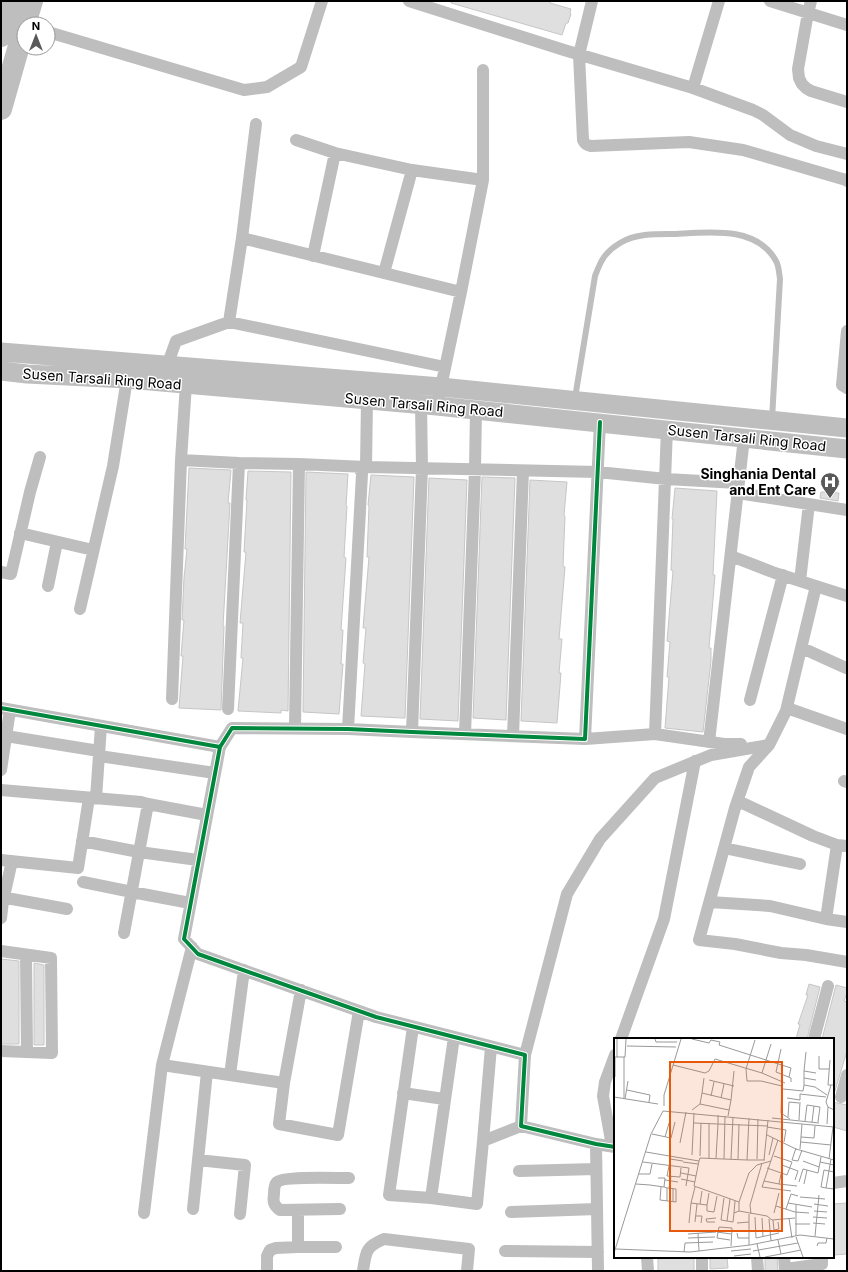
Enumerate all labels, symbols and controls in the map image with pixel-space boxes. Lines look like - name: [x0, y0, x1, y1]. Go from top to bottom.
- north arrow: [16, 16, 56, 56]
- text: N: [32, 19, 40, 33]
- street label: Susen Tarsali Ring Road: [22, 364, 182, 393]
- street label: Susen Tarsali Ring Road: [344, 389, 504, 420]
- street label: Susen Tarsali Ring Road: [667, 421, 827, 454]
- place label: Singhania Dental and Ent Care: [700, 465, 816, 498]
- hospital icon: Singhania Dental and Ent Care: [819, 471, 841, 499]
- inset map: [614, 1038, 834, 1258]

